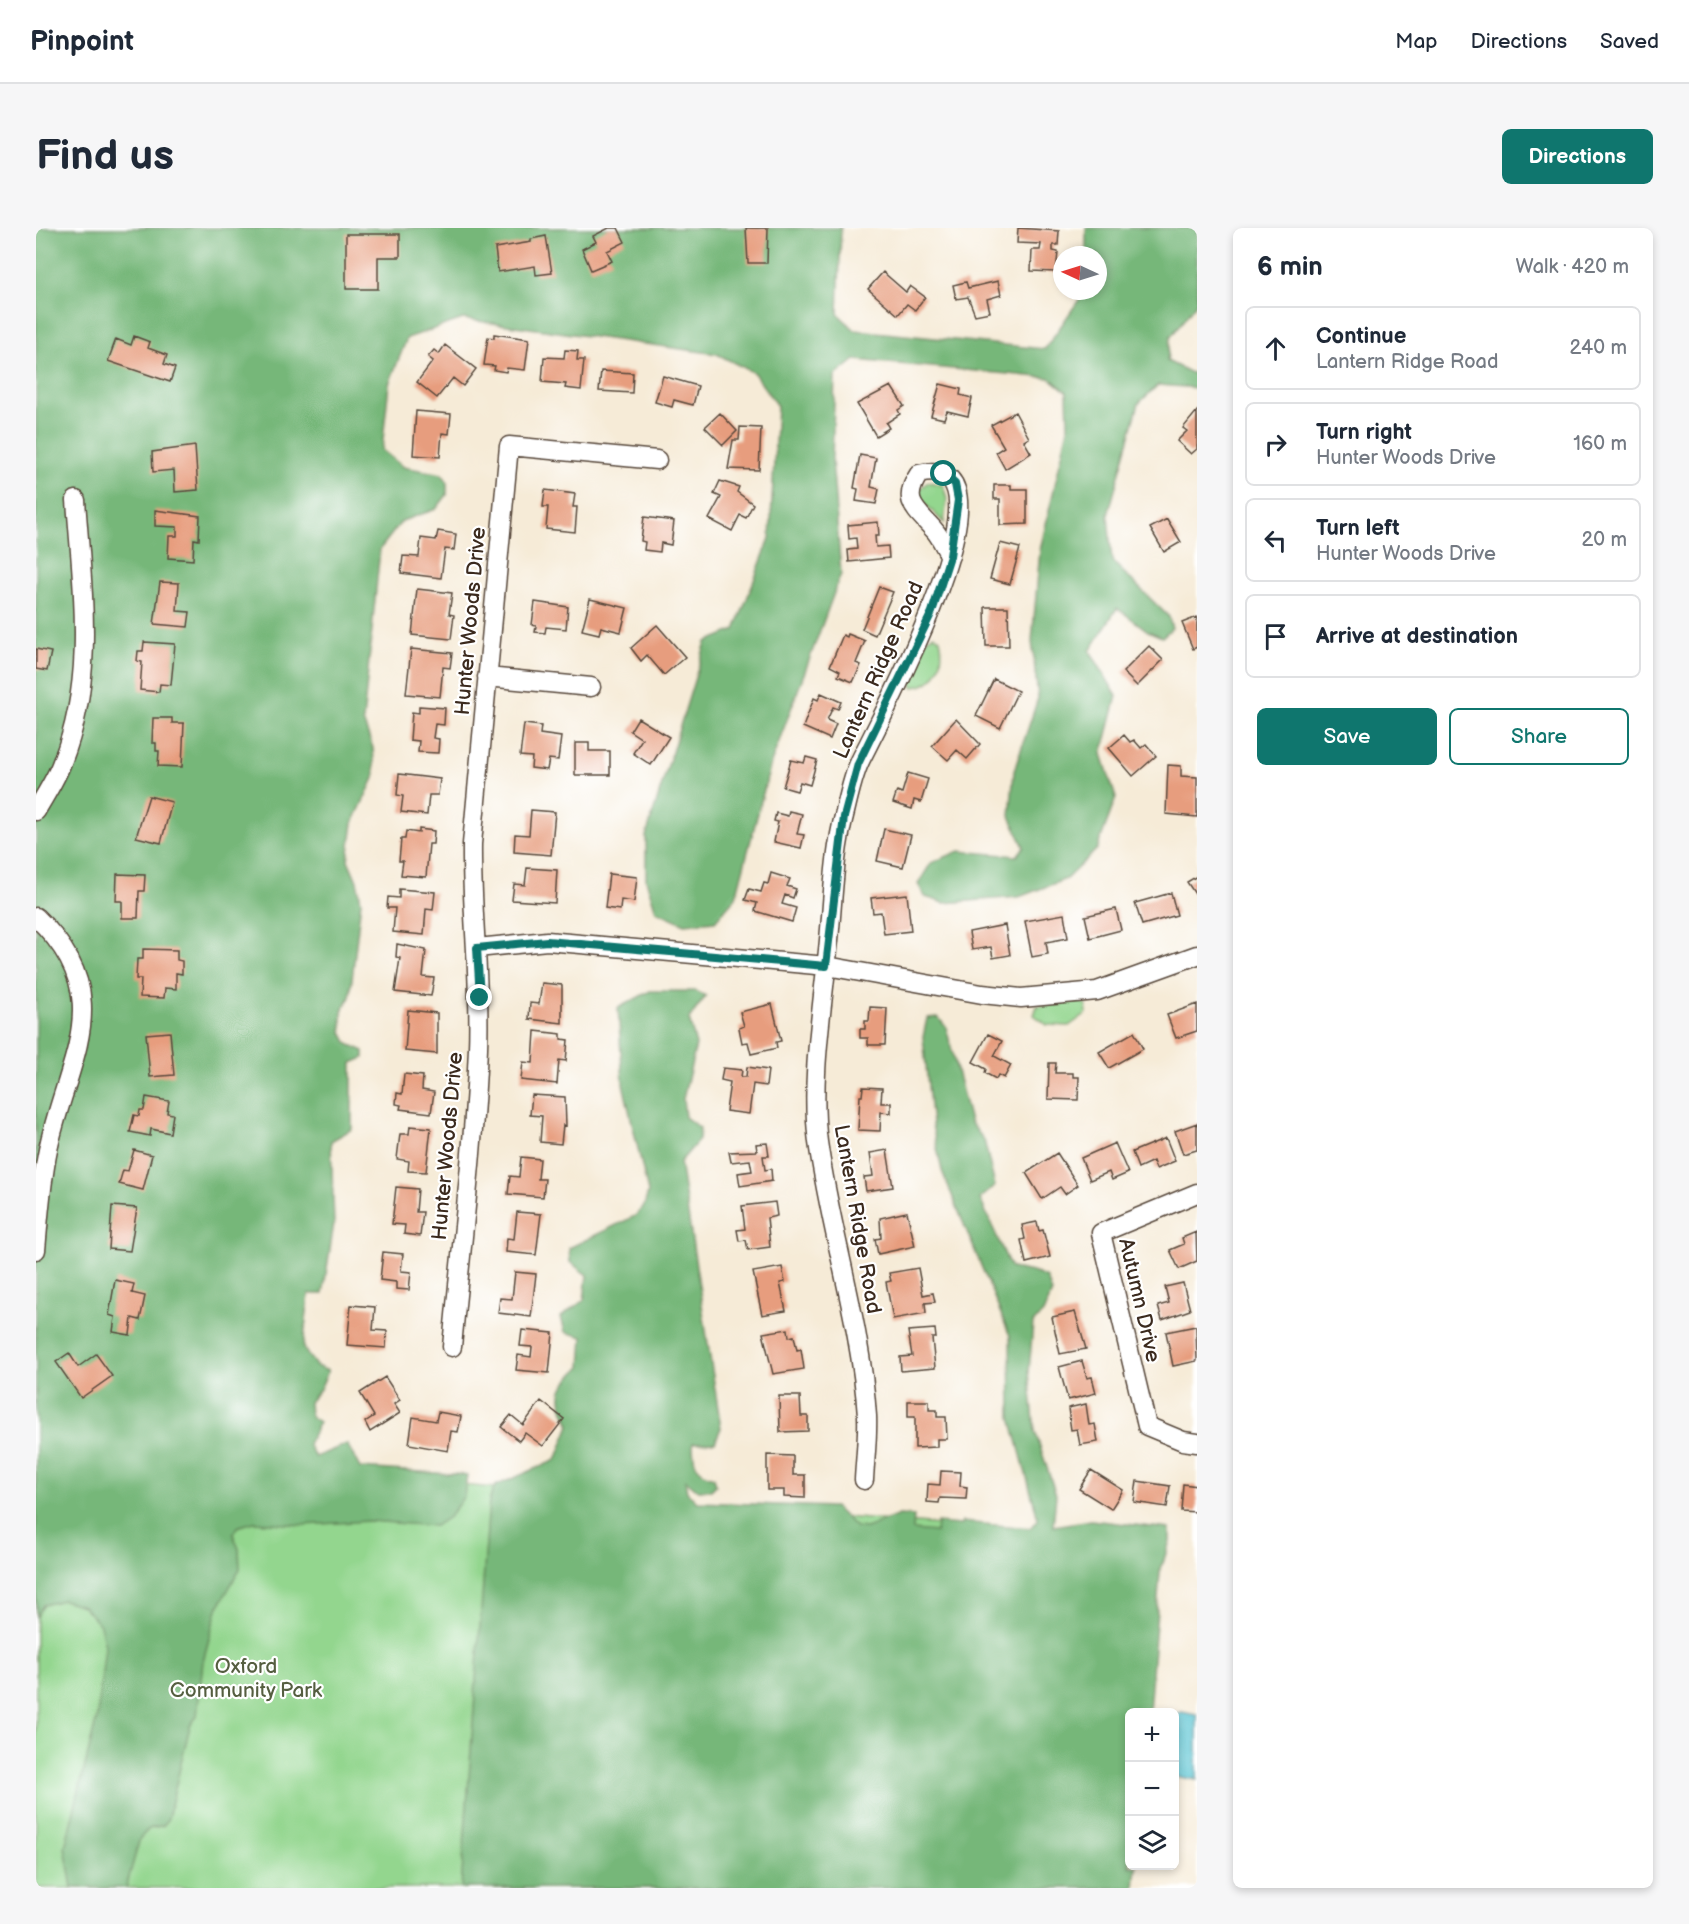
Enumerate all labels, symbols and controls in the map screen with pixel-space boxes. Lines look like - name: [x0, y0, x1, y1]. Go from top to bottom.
- text: Pinpoint: [30, 25, 134, 58]
- text: Map: [1395, 29, 1438, 54]
- text: Directions: [1471, 29, 1567, 54]
- text: Saved: [1600, 29, 1659, 54]
- button: Directions: [1502, 129, 1653, 184]
- text: Find us: [36, 131, 174, 182]
- north arrow: [1053, 246, 1107, 300]
- text: 6 min: [1257, 252, 1323, 283]
- text: Walk · 420 m: [1516, 255, 1629, 279]
- text: Continue: [1316, 323, 1406, 350]
- icon: ahead: [1259, 332, 1292, 365]
- text: 240 m: [1570, 336, 1627, 360]
- text: Lantern Ridge Road: [1316, 350, 1498, 374]
- text: Turn right: [1316, 419, 1412, 446]
- icon: right: [1259, 428, 1292, 461]
- text: 160 m: [1573, 432, 1627, 456]
- text: Hunter Woods Drive: [1316, 446, 1496, 470]
- route start: [930, 460, 956, 486]
- text: Turn left: [1316, 515, 1400, 542]
- icon: left: [1259, 524, 1292, 557]
- street label: Hunter Woods Drive: [450, 526, 491, 716]
- text: 20 m: [1582, 528, 1627, 552]
- text: Hunter Woods Drive: [1316, 542, 1496, 566]
- street label: Lantern Ridge Road: [828, 578, 929, 763]
- icon: arrive: [1259, 620, 1292, 653]
- text: Arrive at destination: [1316, 623, 1518, 650]
- button: Save: [1257, 708, 1437, 765]
- button: Share: [1449, 708, 1629, 765]
- route end: [466, 984, 492, 1010]
- street label: Hunter Woods Drive: [427, 1051, 468, 1241]
- street label: Lantern Ridge Road: [829, 1123, 886, 1316]
- street label: Autumn Drive: [1113, 1236, 1166, 1365]
- park label: Oxford Community Park: [170, 1654, 323, 1703]
- map controls: [1125, 1708, 1179, 1870]
- button: +: [1125, 1708, 1179, 1762]
- button: −: [1125, 1762, 1179, 1816]
- button: layers: [1125, 1816, 1179, 1870]

